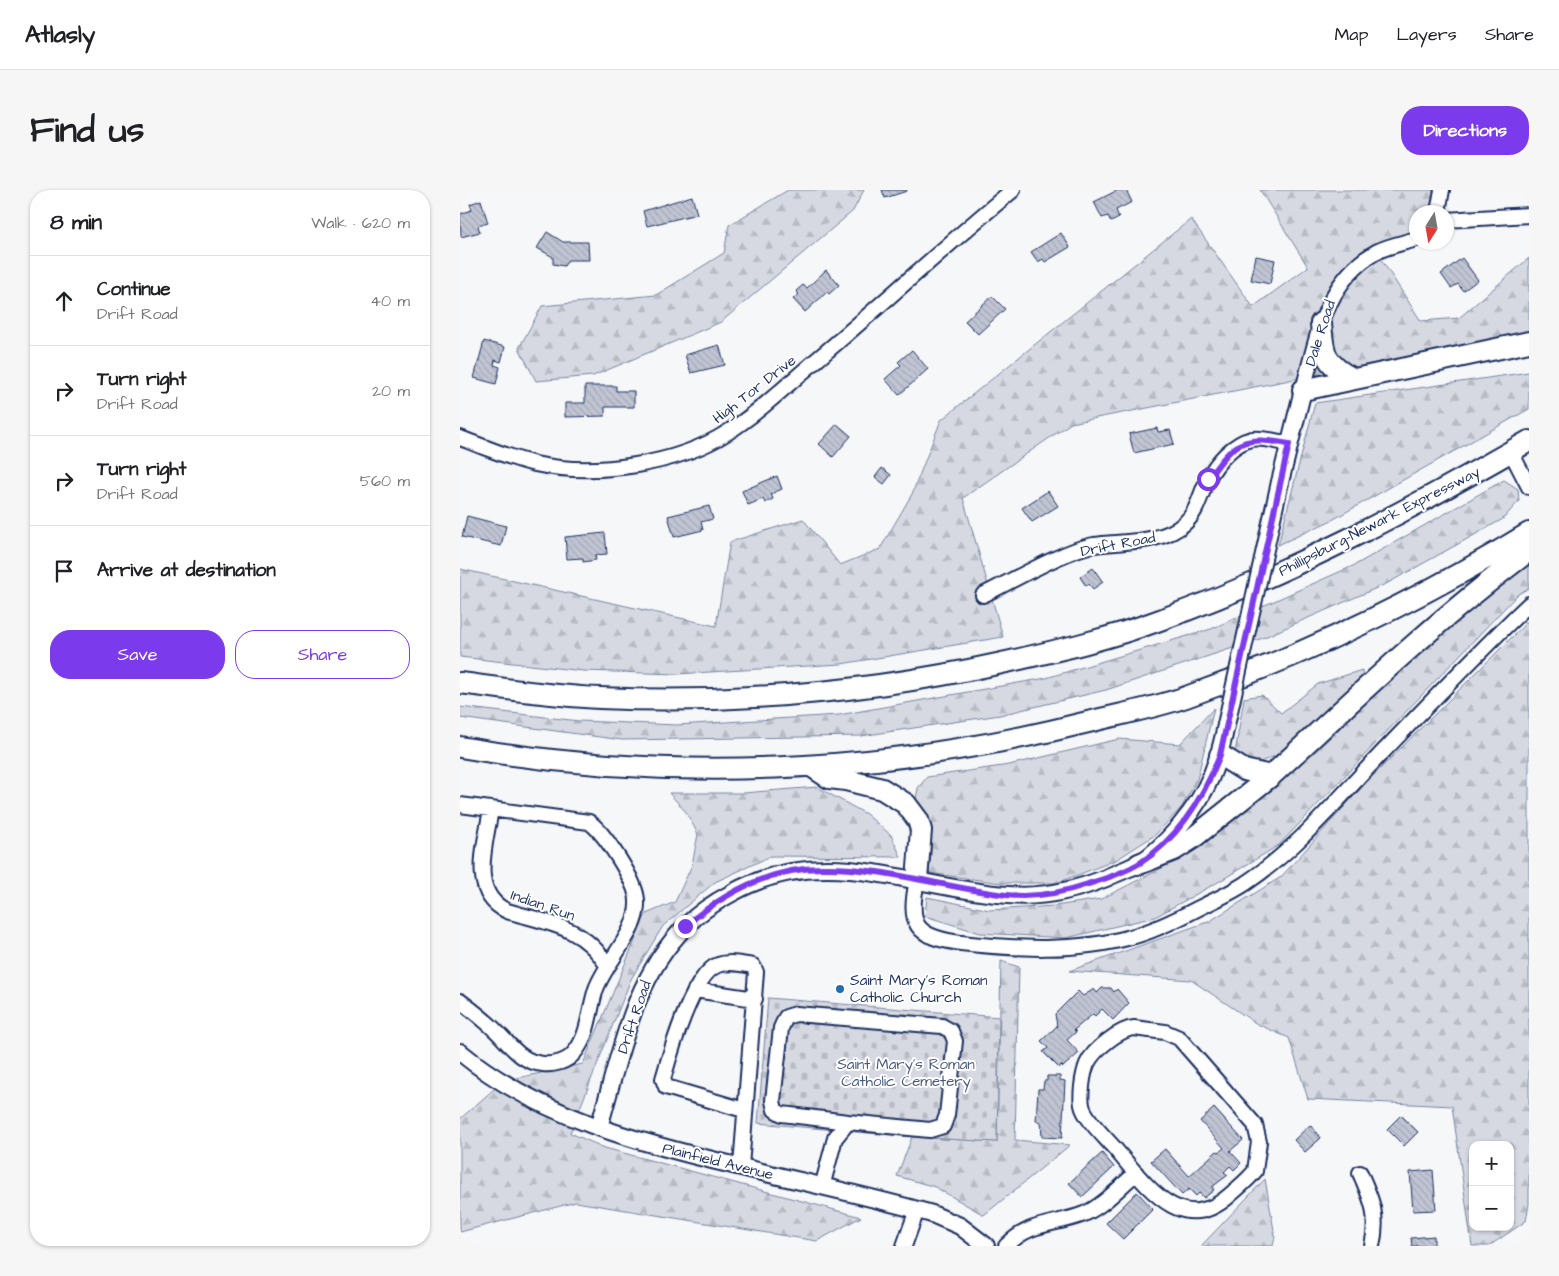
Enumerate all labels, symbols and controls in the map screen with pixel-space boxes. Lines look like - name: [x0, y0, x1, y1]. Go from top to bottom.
- text: Atlasly: [25, 18, 95, 52]
- text: Map: [1334, 22, 1368, 47]
- text: Layers: [1396, 22, 1457, 47]
- text: Share: [1485, 22, 1534, 47]
- text: Find us: [30, 106, 144, 155]
- button: Directions: [1401, 106, 1529, 155]
- north arrow: [1409, 205, 1454, 250]
- text: 8 min: [50, 208, 102, 237]
- text: Walk · 620 m: [311, 212, 410, 234]
- text: Continue: [97, 276, 171, 303]
- icon: ahead: [50, 287, 78, 315]
- text: 40 m: [370, 290, 410, 312]
- street label: Dale Road: [1300, 297, 1341, 369]
- text: Drift Road: [97, 303, 178, 325]
- street label: High Tor Drive: [708, 350, 801, 429]
- text: Turn right: [97, 366, 186, 393]
- icon: right: [50, 377, 78, 405]
- text: 20 m: [372, 380, 410, 402]
- text: Drift Road: [97, 393, 178, 415]
- text: Turn right: [97, 456, 186, 483]
- street label: Phillipsburg-Newark Expressway: [1275, 461, 1484, 582]
- icon: right: [50, 467, 78, 495]
- route start: [1197, 468, 1220, 491]
- text: 560 m: [360, 470, 410, 492]
- text: Drift Road: [97, 483, 178, 505]
- street label: Drift Road: [1079, 527, 1158, 562]
- icon: arrive: [50, 557, 78, 585]
- text: Arrive at destination: [97, 557, 276, 584]
- button: Save: [50, 630, 225, 679]
- button: Share: [235, 630, 410, 679]
- street label: Indian Run: [508, 885, 578, 926]
- route end: [674, 915, 697, 938]
- place label: Saint Mary's Roman Catholic Church: [850, 970, 988, 1008]
- street label: Drift Road: [612, 978, 657, 1056]
- marker: Saint Mary's Roman Catholic Church: [834, 983, 846, 995]
- park label: Saint Mary's Roman Catholic Cemetery: [837, 1054, 975, 1093]
- street label: Plainfield Avenue: [660, 1138, 775, 1185]
- map controls: [1469, 1141, 1514, 1231]
- button: +: [1469, 1141, 1514, 1186]
- button: −: [1469, 1186, 1514, 1231]

